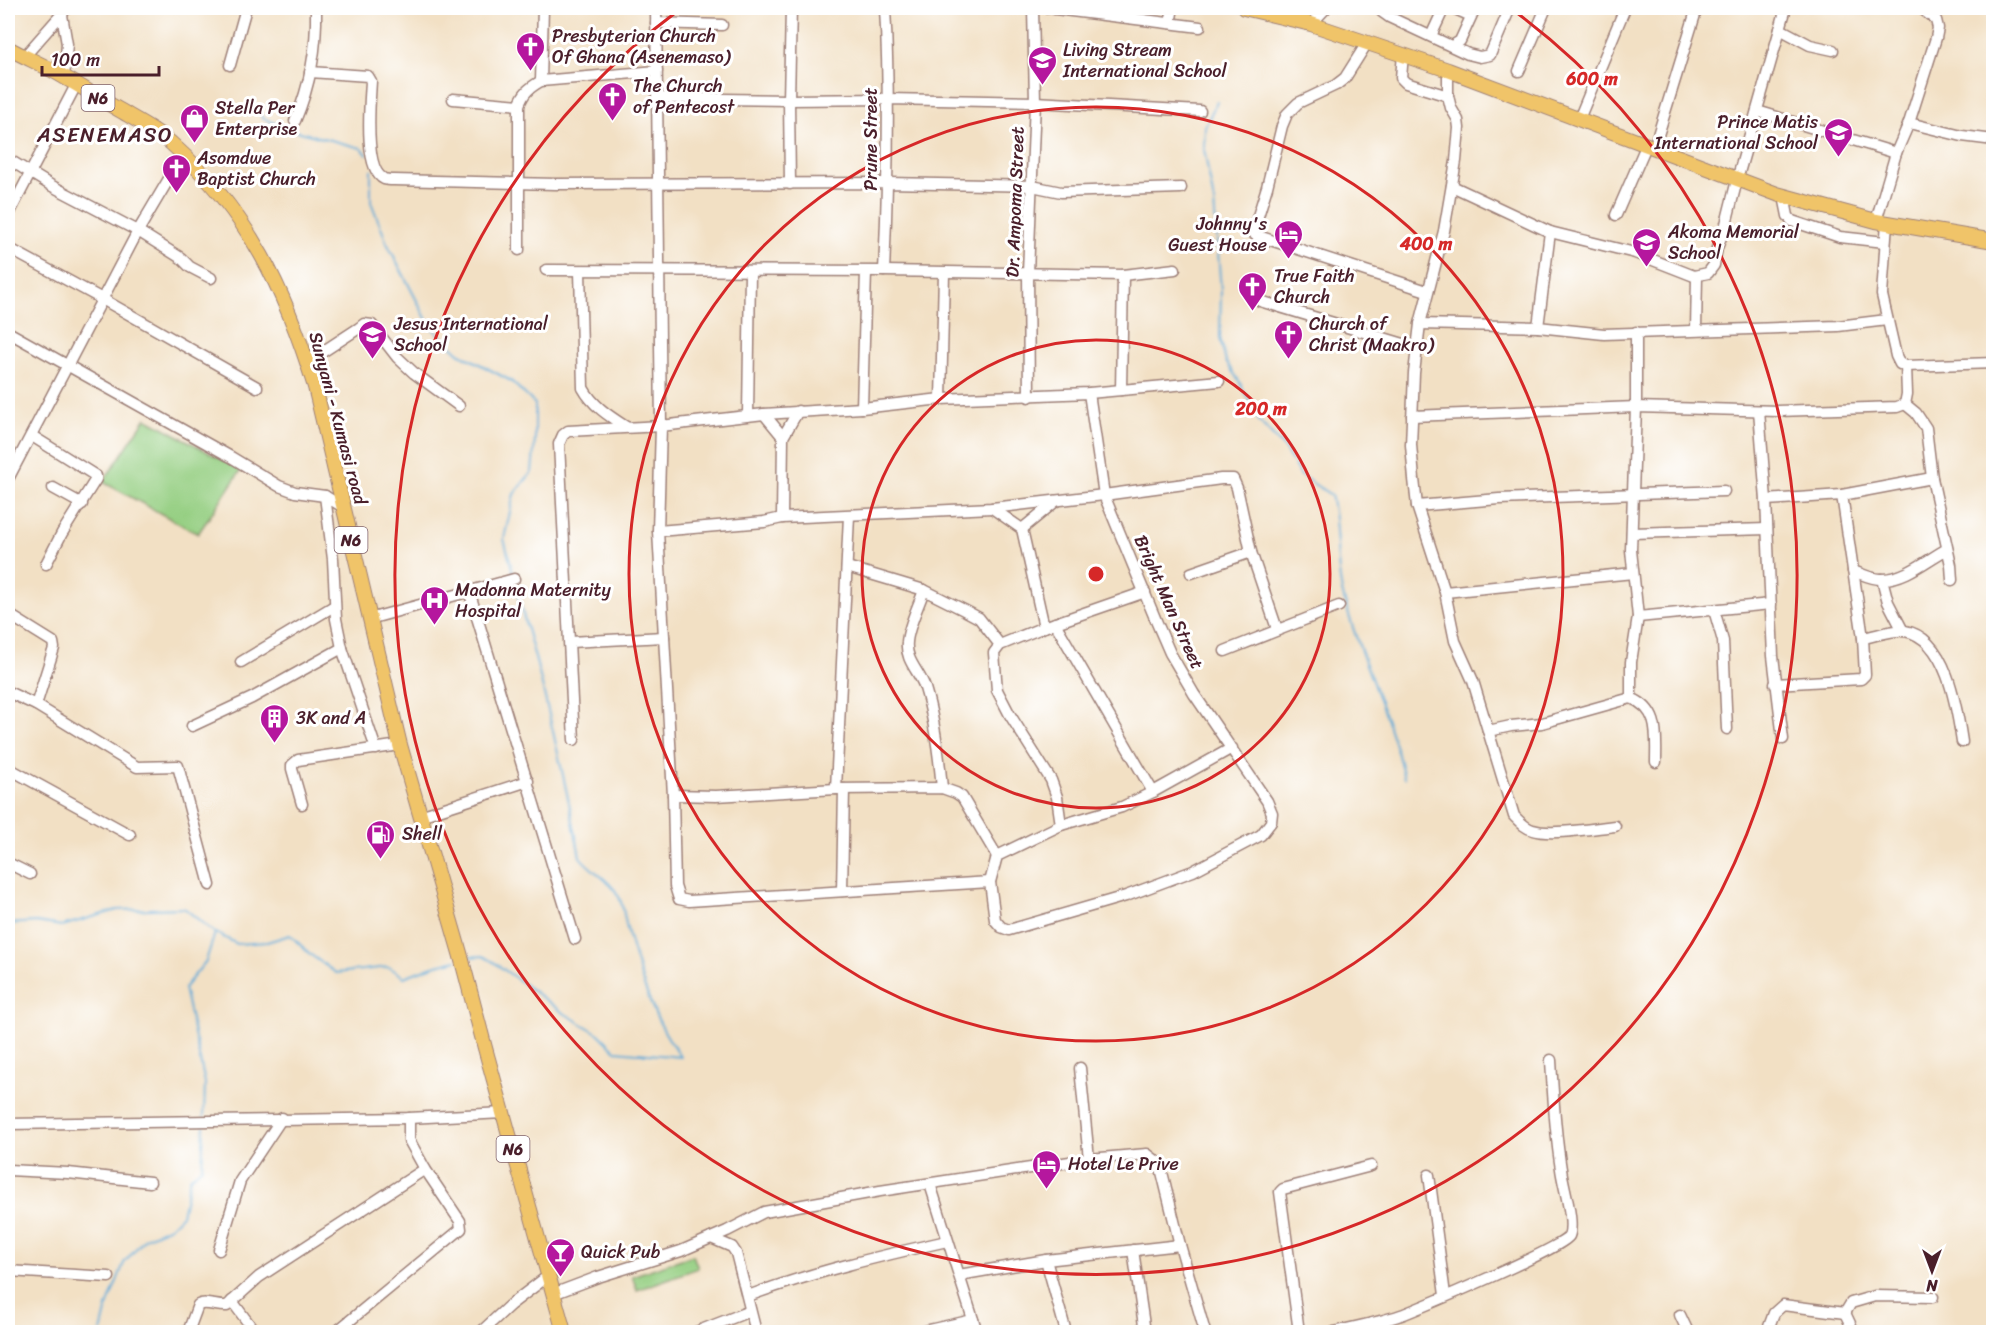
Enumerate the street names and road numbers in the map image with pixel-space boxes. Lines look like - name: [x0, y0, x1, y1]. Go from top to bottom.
- road number: N6: [82, 85, 114, 111]
- street label: Prune Street: [855, 87, 887, 191]
- street label: Dr. Ampoma Street: [996, 126, 1034, 278]
- street label: Sunyani - Kumasi road: [300, 328, 377, 510]
- road number: N6: [334, 527, 368, 553]
- street label: Bright Man Street: [1125, 529, 1213, 675]
- road number: N6: [496, 1136, 530, 1162]

